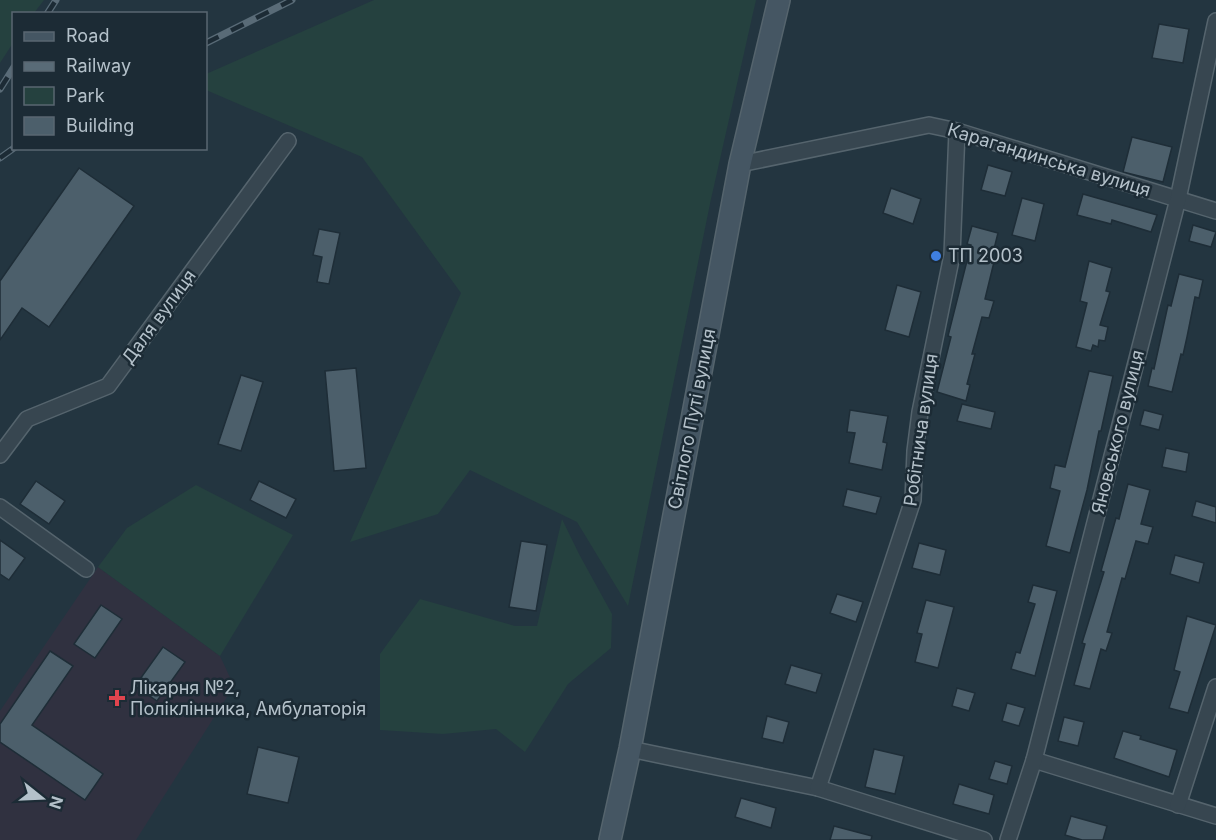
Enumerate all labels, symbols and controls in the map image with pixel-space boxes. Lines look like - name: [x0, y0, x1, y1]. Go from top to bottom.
- legend: [12, 12, 207, 150]
- text: Road: [66, 25, 109, 46]
- text: Railway: [66, 55, 131, 76]
- text: Park: [66, 85, 105, 106]
- text: Building: [66, 115, 134, 136]
- street label: Карагандинська вулиця: [945, 119, 1153, 200]
- place label: ТП 2003: [948, 245, 1023, 266]
- marker: ТП 2003: [929, 249, 943, 263]
- street label: Даля вулиця: [117, 265, 200, 368]
- street label: Світлого Путі вулиця: [664, 327, 719, 511]
- street label: Яновського вулиця: [1087, 348, 1148, 516]
- street label: Робітнича вулиця: [899, 352, 942, 508]
- place label: Лікарня №2, Поліклінника, Амбулаторія: [130, 677, 366, 719]
- marker: Лікарня №2, Поліклінника, Амбулаторія: [108, 689, 126, 707]
- north arrow: [12, 768, 72, 828]
- text: N: [45, 794, 68, 812]

